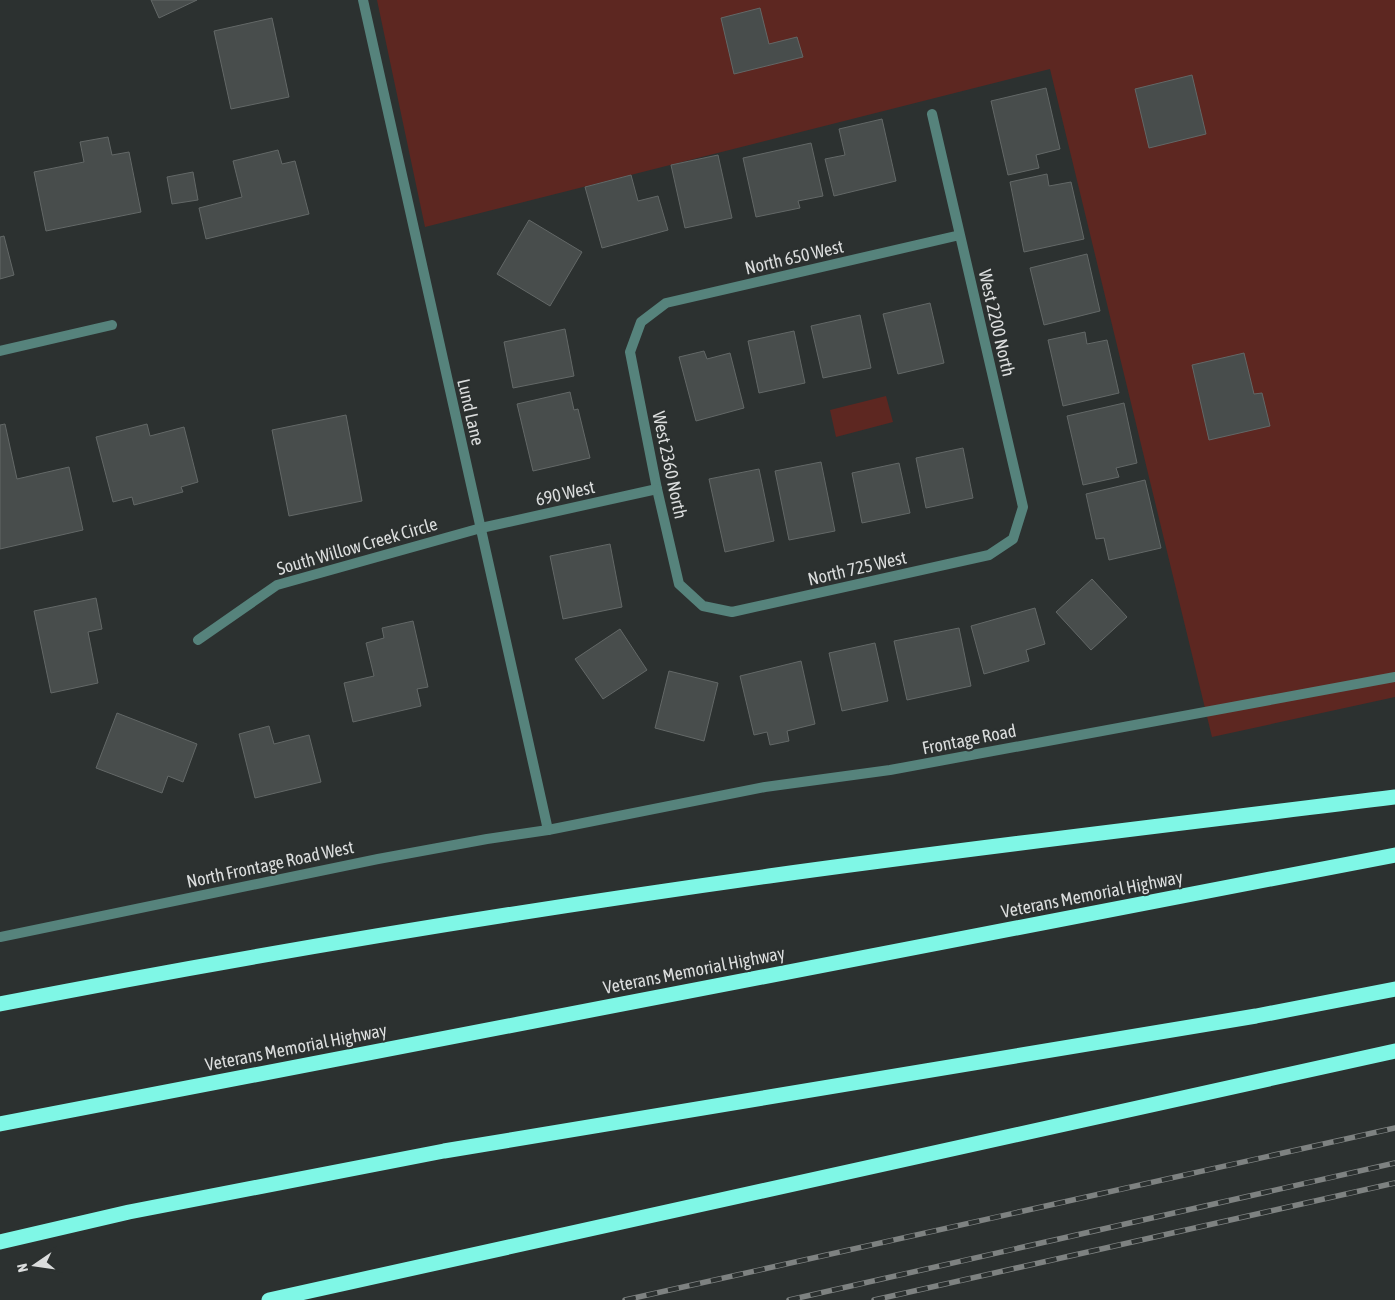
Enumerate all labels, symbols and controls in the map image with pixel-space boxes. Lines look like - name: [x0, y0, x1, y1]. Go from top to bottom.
- street label: North 650 West: [743, 235, 845, 279]
- street label: West 2200 North: [974, 267, 1020, 379]
- street label: Lund Lane: [453, 377, 489, 447]
- street label: West 2360 North: [648, 409, 692, 521]
- street label: 690 West: [533, 476, 597, 510]
- street label: South Willow Creek Circle: [274, 513, 440, 579]
- street label: North 725 West: [806, 546, 908, 590]
- street label: Frontage Road: [920, 720, 1018, 758]
- street label: North Frontage Road West: [184, 836, 356, 892]
- street label: Veterans Memorial Highway: [999, 866, 1185, 922]
- street label: Veterans Memorial Highway: [601, 942, 787, 998]
- street label: Veterans Memorial Highway: [203, 1019, 389, 1075]
- north arrow: [10, 1240, 60, 1290]
- text: N: [14, 1262, 31, 1274]

